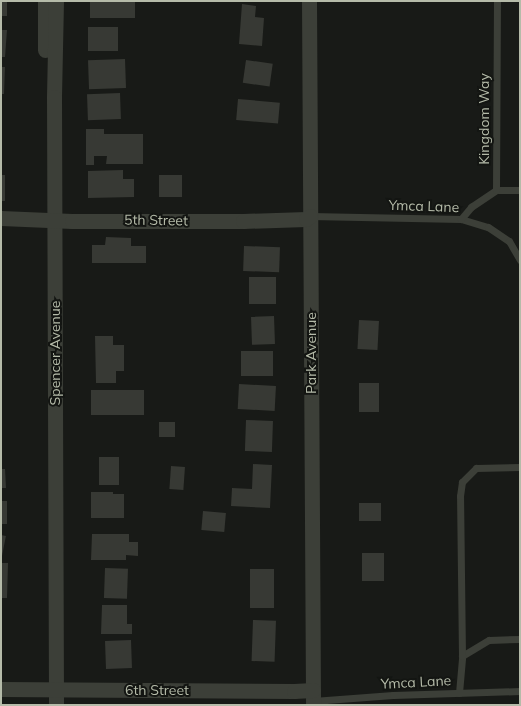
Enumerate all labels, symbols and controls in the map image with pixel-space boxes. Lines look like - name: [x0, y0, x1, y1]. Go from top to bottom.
- street label: Kingdom Way: [476, 73, 492, 165]
- street label: Ymca Lane: [388, 196, 460, 216]
- street label: 5th Street: [124, 211, 188, 229]
- street label: Spencer Avenue: [47, 301, 63, 405]
- street label: Park Avenue: [303, 312, 319, 394]
- street label: Ymca Lane: [380, 672, 452, 692]
- street label: 6th Street: [125, 682, 189, 698]

